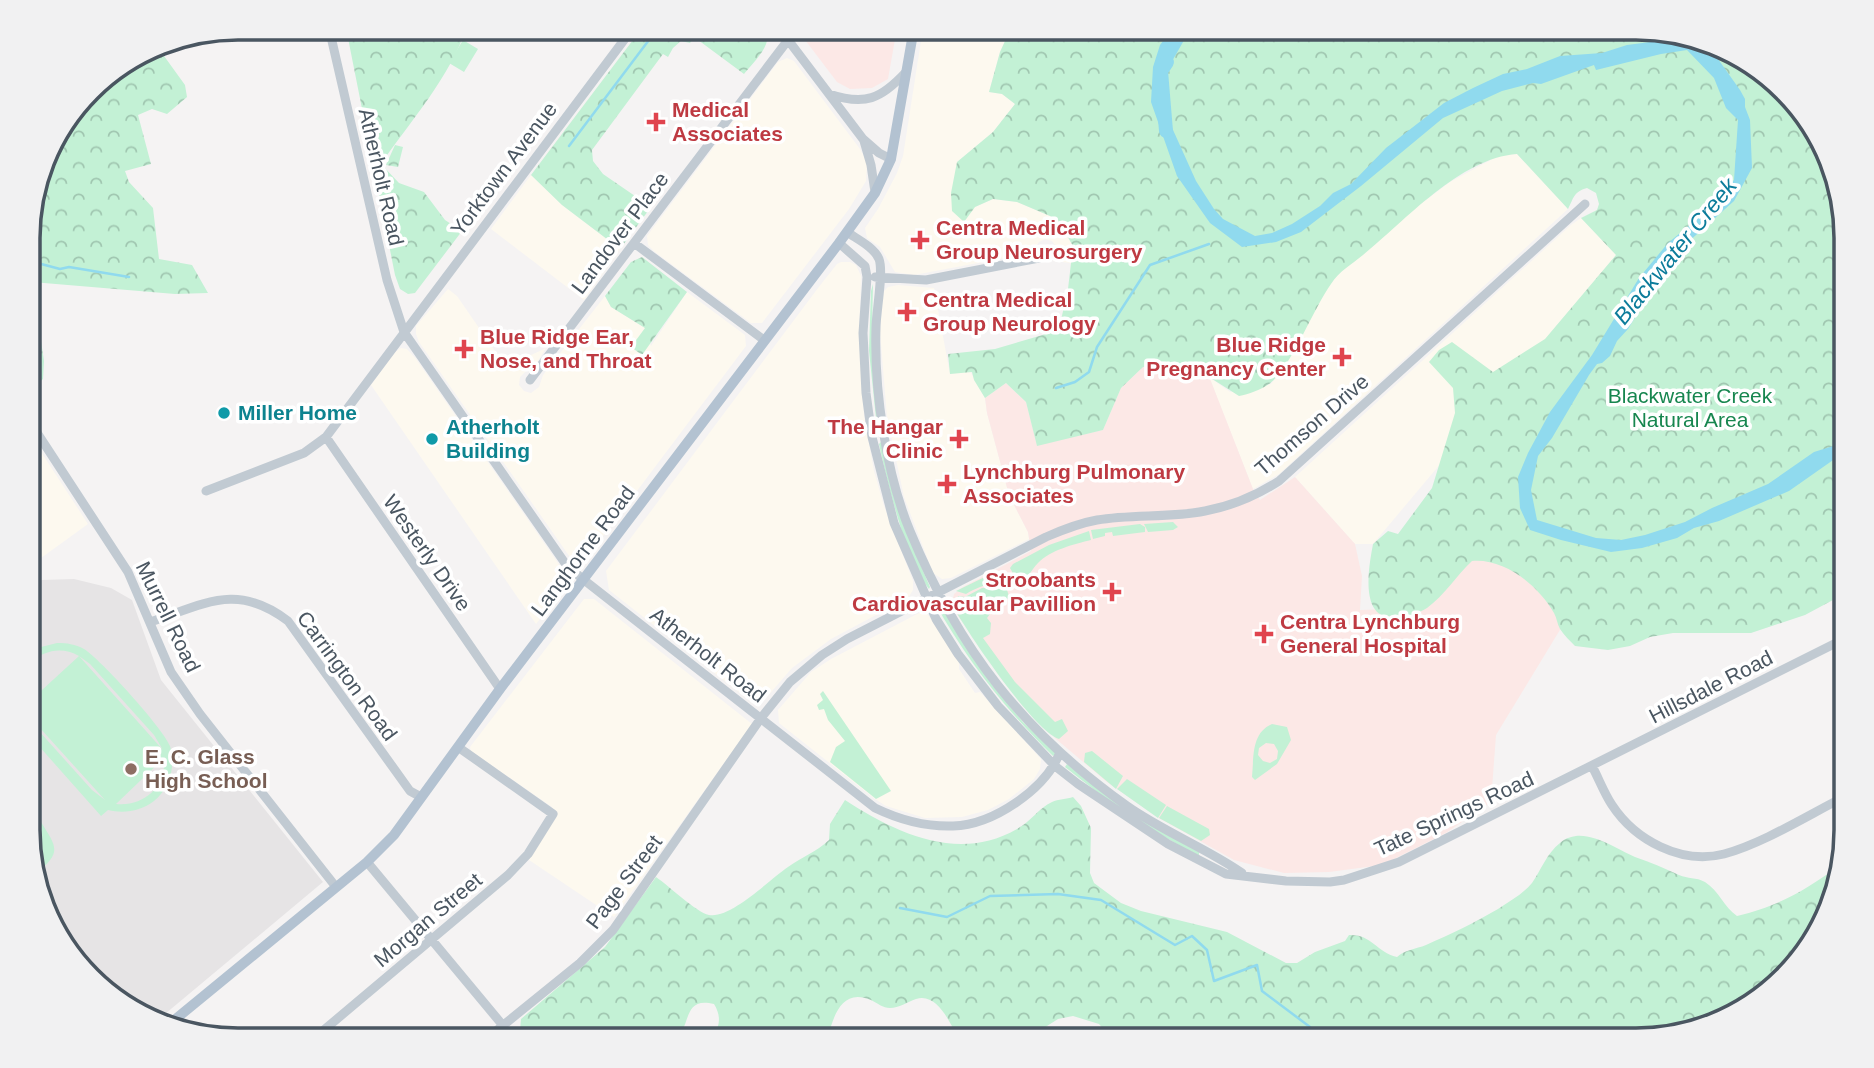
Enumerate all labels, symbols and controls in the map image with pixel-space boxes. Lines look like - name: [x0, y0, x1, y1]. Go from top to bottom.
- street label: Yorktown Avenue: [446, 97, 561, 240]
- place label: Medical Associates: [672, 98, 783, 145]
- street label: Atherholt Road: [355, 106, 408, 248]
- marker: Medical Associates: [646, 112, 666, 132]
- street label: Landover Place: [567, 168, 673, 298]
- water label: Blackwater Creek: [1608, 172, 1743, 329]
- place label: Centra Medical Group Neurosurgery: [936, 216, 1143, 263]
- marker: Centra Medical Group Neurosurgery: [910, 230, 930, 250]
- place label: Centra Medical Group Neurology: [923, 288, 1096, 335]
- marker: Centra Medical Group Neurology: [897, 302, 917, 322]
- place label: Blue Ridge Ear, Nose, and Throat: [480, 325, 652, 372]
- place label: Blue Ridge Pregnancy Center: [1146, 333, 1326, 380]
- marker: Blue Ridge Ear, Nose, and Throat: [454, 339, 474, 359]
- marker: Blue Ridge Pregnancy Center: [1332, 347, 1352, 367]
- street label: Thomson Drive: [1250, 369, 1373, 480]
- park label: Blackwater Creek Natural Area: [1608, 384, 1773, 431]
- place label: Miller Home: [238, 401, 357, 424]
- marker: Miller Home: [216, 405, 232, 421]
- place label: Atherholt Building: [446, 415, 539, 462]
- place label: The Hangar Clinic: [827, 415, 943, 462]
- marker: The Hangar Clinic: [949, 429, 969, 449]
- marker: Atherholt Building: [424, 431, 440, 447]
- place label: Lynchburg Pulmonary Associates: [963, 460, 1185, 507]
- marker: Lynchburg Pulmonary Associates: [937, 474, 957, 494]
- street label: Langhorne Road: [526, 481, 639, 620]
- street label: Westerly Drive: [379, 490, 476, 615]
- street label: Murrell Road: [132, 558, 205, 676]
- place label: Stroobants Cardiovascular Pavillion: [852, 568, 1096, 615]
- marker: Stroobants Cardiovascular Pavillion: [1102, 582, 1122, 602]
- street label: Atherholt Road: [646, 602, 771, 707]
- street label: Carrington Road: [293, 607, 402, 745]
- place label: Centra Lynchburg General Hospital: [1280, 610, 1460, 657]
- marker: Centra Lynchburg General Hospital: [1254, 624, 1274, 644]
- street label: Hillsdale Road: [1645, 646, 1776, 728]
- place label: E. C. Glass High School: [145, 745, 268, 792]
- marker: E. C. Glass High School: [123, 761, 139, 777]
- street label: Tate Springs Road: [1371, 767, 1537, 860]
- street label: Page Street: [581, 830, 666, 933]
- street label: Morgan Street: [369, 868, 486, 971]

